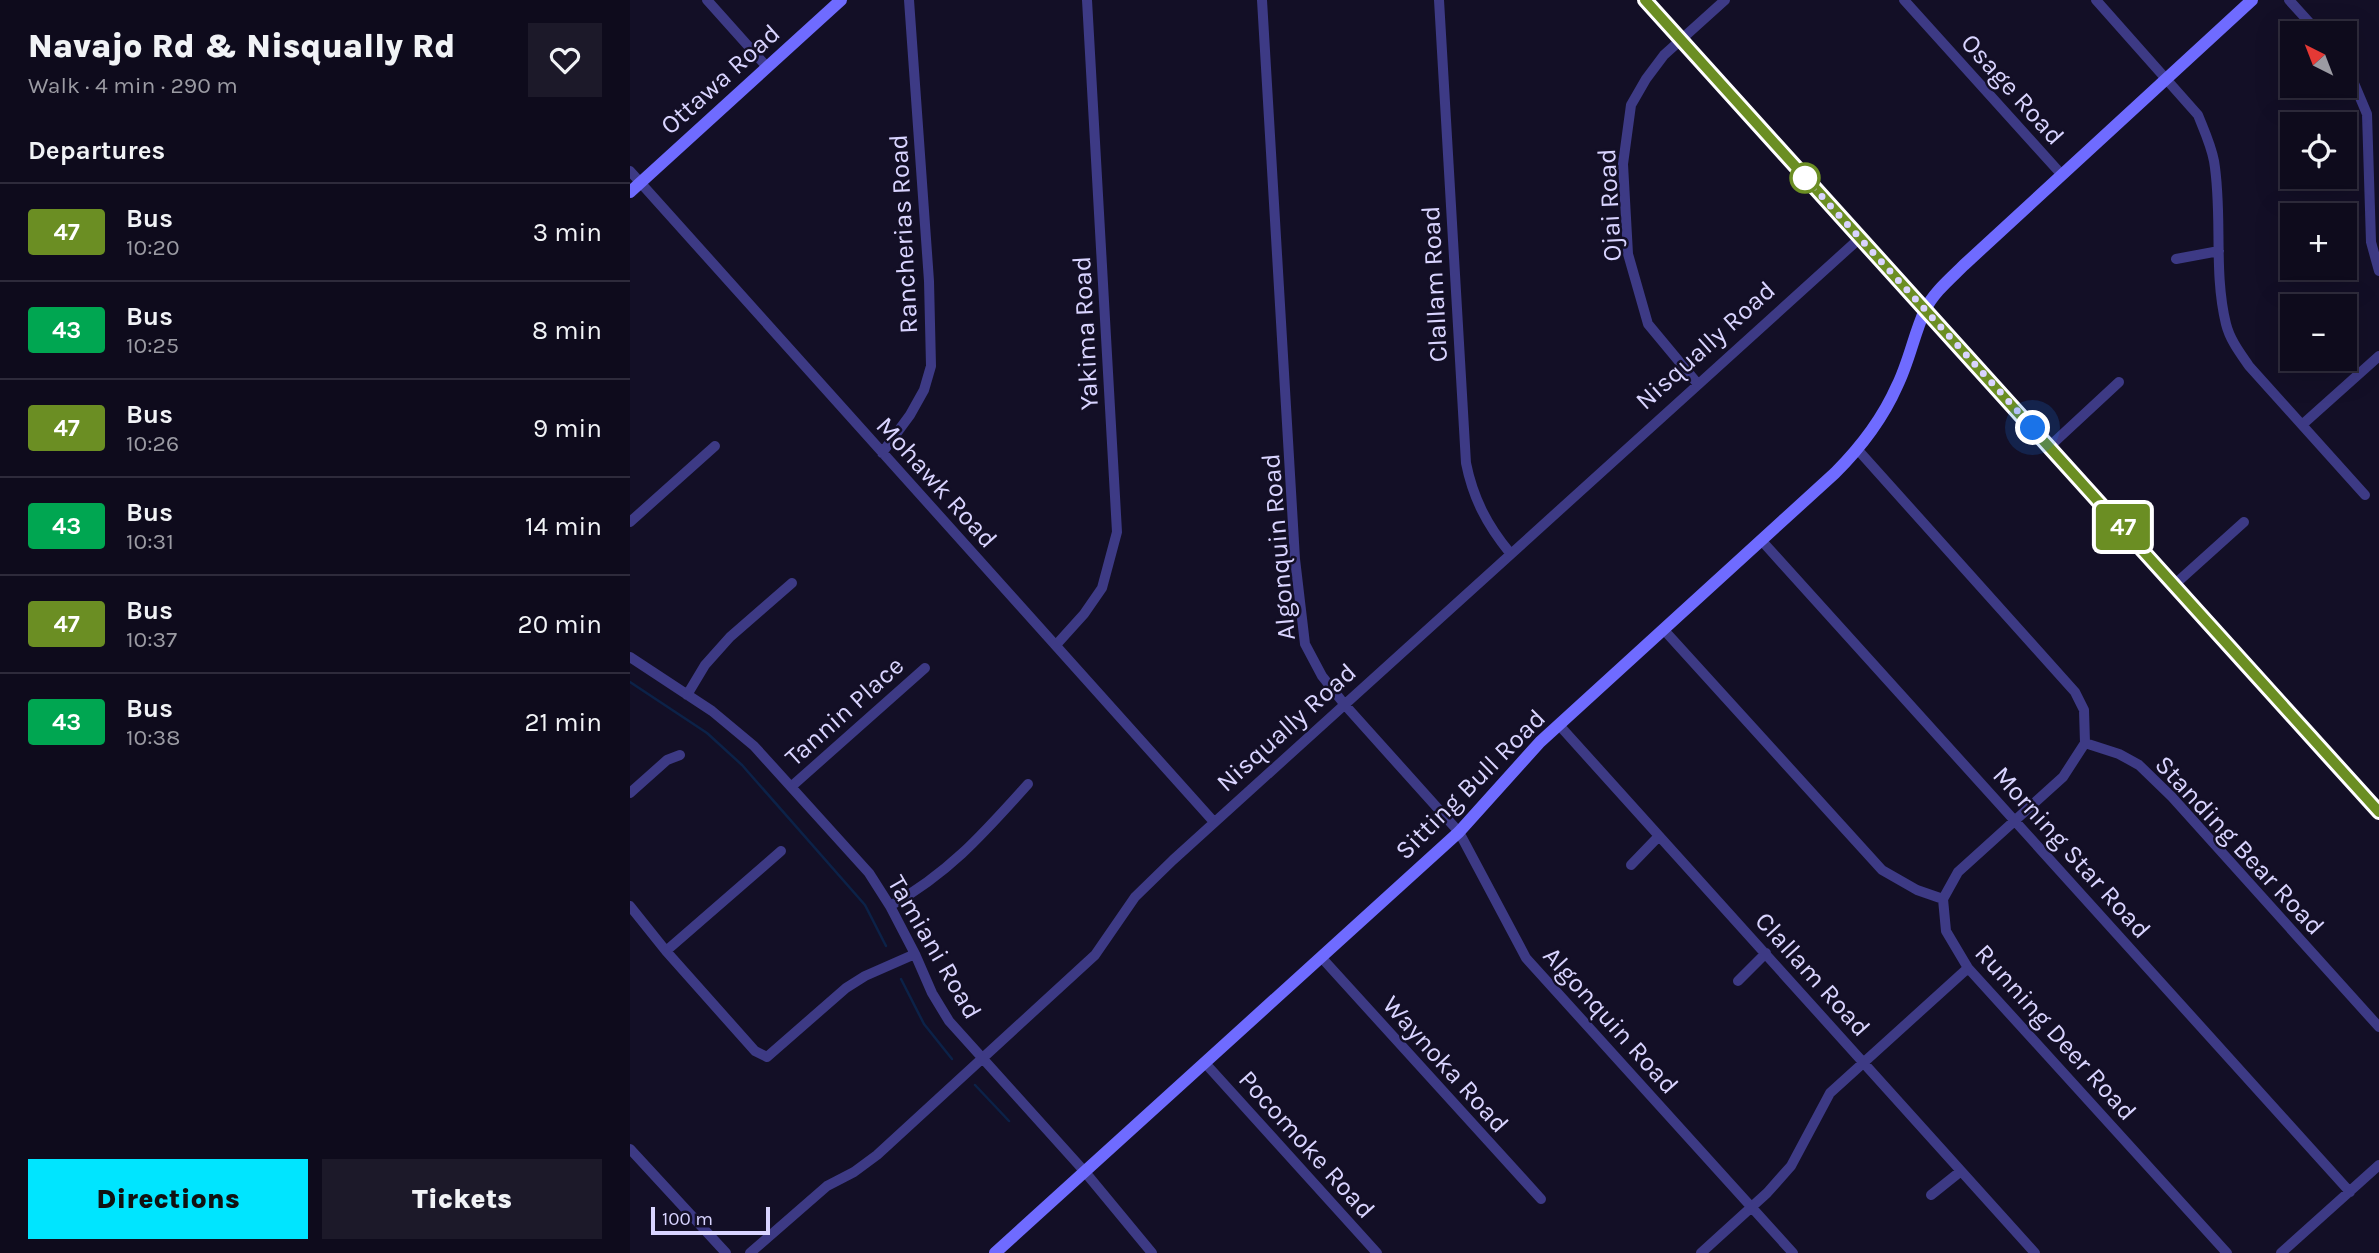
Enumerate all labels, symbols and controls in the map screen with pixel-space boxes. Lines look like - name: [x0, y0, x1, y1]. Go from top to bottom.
- street label: Ottawa Road: [654, 18, 786, 141]
- north arrow: [2280, 21, 2357, 98]
- map controls: [2280, 21, 2357, 371]
- button: heart: [528, 23, 602, 97]
- text: Navajo Rd & Nisqually Rd: [28, 27, 455, 65]
- street label: Osage Road: [1955, 27, 2071, 151]
- text: Walk · 4 min · 290 m: [28, 72, 238, 99]
- button: locate: [2280, 112, 2357, 189]
- street label: Rancherias Road: [883, 134, 924, 334]
- text: Departures: [28, 135, 165, 166]
- street label: Ojai Road: [1591, 148, 1628, 262]
- unlabelled marker: [1790, 163, 1820, 193]
- text: Bus: [126, 203, 173, 234]
- button: +: [2280, 203, 2357, 280]
- street label: Clallam Road: [1415, 205, 1454, 363]
- text: 3 min: [533, 217, 602, 248]
- text: 47: [53, 218, 80, 246]
- text: 10:20: [126, 234, 180, 261]
- street label: Yakima Road: [1066, 255, 1105, 411]
- street label: Nisqually Road: [1629, 275, 1782, 416]
- button: −: [2280, 294, 2357, 371]
- text: Bus: [126, 301, 173, 332]
- text: 8 min: [532, 315, 602, 346]
- text: 43: [52, 316, 81, 344]
- text: 10:25: [126, 332, 179, 359]
- text: Bus: [126, 399, 173, 430]
- street label: Mohawk Road: [870, 410, 1004, 554]
- your location: [2015, 410, 2050, 445]
- text: 9 min: [533, 413, 602, 444]
- text: 47: [53, 414, 80, 442]
- text: 10:26: [126, 430, 179, 457]
- street label: Algonquin Road: [1255, 452, 1302, 642]
- text: Bus: [126, 497, 173, 528]
- line badge: 47: [2092, 504, 2154, 550]
- text: 14 min: [525, 511, 602, 542]
- text: 43: [52, 512, 81, 540]
- text: 47: [2110, 513, 2136, 541]
- text: 10:31: [126, 528, 174, 555]
- text: Bus: [126, 595, 173, 626]
- text: 20 min: [518, 609, 602, 640]
- text: 47: [53, 610, 80, 638]
- text: 10:37: [126, 626, 177, 653]
- street label: Tannin Place: [779, 650, 910, 773]
- street label: Nisqually Road: [1210, 657, 1363, 798]
- text: Bus: [126, 693, 173, 724]
- street label: Sitting Bull Road: [1389, 703, 1552, 866]
- text: 21 min: [524, 707, 602, 738]
- text: 43: [52, 708, 81, 736]
- text: 10:38: [126, 724, 180, 751]
- street label: Standing Bear Road: [2148, 749, 2331, 942]
- street label: Morning Star Road: [1986, 760, 2157, 945]
- street label: Tamiani Road: [881, 870, 988, 1025]
- street label: Clallam Road: [1749, 906, 1877, 1043]
- street label: Running Deer Road: [1968, 938, 2143, 1127]
- street label: Algonquin Road: [1536, 940, 1685, 1100]
- street label: Waynoka Road: [1376, 989, 1515, 1139]
- street label: Pocomoke Road: [1232, 1064, 1381, 1225]
- button: Directions: [28, 1159, 308, 1239]
- button: Tickets: [322, 1159, 602, 1239]
- scale bar: [651, 1204, 770, 1236]
- text: 100 m: [662, 1208, 713, 1230]

